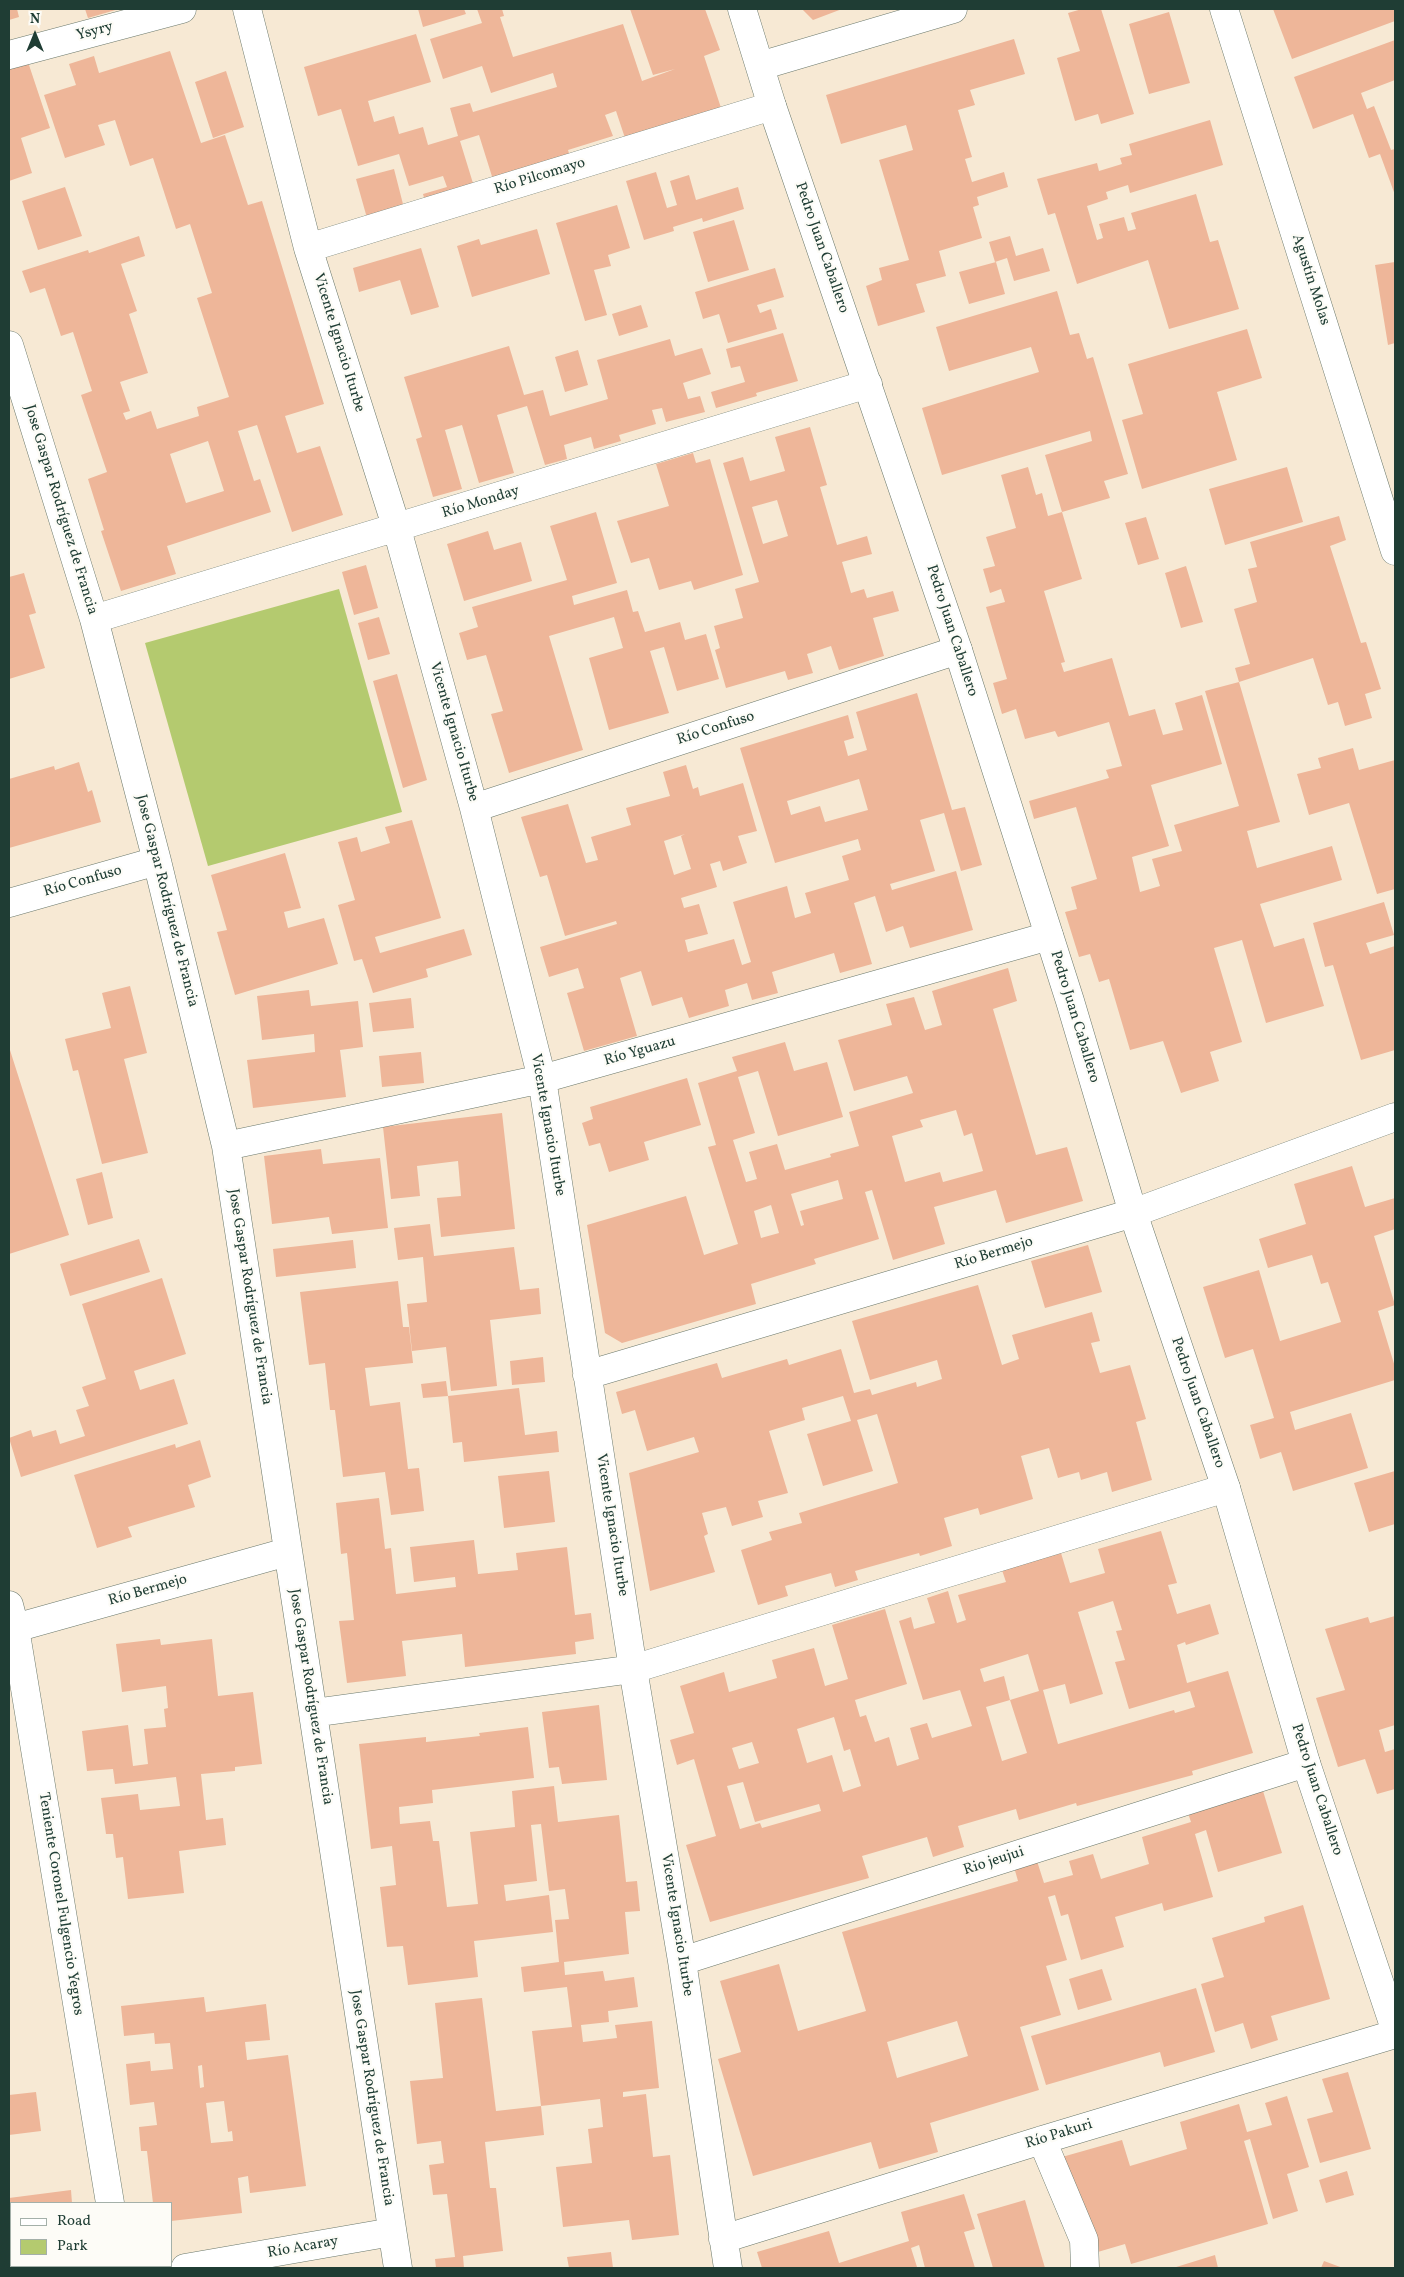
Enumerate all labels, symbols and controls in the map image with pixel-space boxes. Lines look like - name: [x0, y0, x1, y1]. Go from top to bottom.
- north arrow: [10, 10, 60, 60]
- text: N: [30, 10, 40, 29]
- street label: Ysyry: [75, 19, 115, 45]
- street label: Río Pilcomayo: [492, 155, 588, 199]
- street label: Pedro Juan Caballero: [790, 180, 852, 316]
- street label: Agustín Molas: [1287, 232, 1333, 328]
- street label: Vicente Ignacio Iturbe: [308, 271, 368, 415]
- street label: Jose Gaspar Rodríguez de Francia: [19, 403, 101, 617]
- street label: Río Monday: [440, 483, 522, 523]
- street label: Pedro Juan Caballero: [921, 563, 981, 699]
- street label: Vicente Ignacio Iturbe: [424, 660, 482, 804]
- street label: Río Confuso: [675, 708, 757, 750]
- street label: Jose Gaspar Rodríguez de Francia: [131, 793, 201, 1009]
- street label: Río Confuso: [42, 862, 124, 902]
- street label: Pedro Juan Caballero: [1045, 949, 1103, 1085]
- street label: Río Yguazu: [602, 1033, 678, 1071]
- street label: Vicente Ignacio Iturbe: [526, 1052, 568, 1198]
- street label: Jose Gaspar Rodríguez de Francia: [223, 1188, 275, 1406]
- street label: Río Bermejo: [953, 1234, 1035, 1274]
- street label: Pedro Juan Caballero: [1166, 1335, 1228, 1471]
- street label: Vicente Ignacio Iturbe: [591, 1452, 631, 1598]
- street label: Río Bermejo: [107, 1571, 189, 1611]
- street label: Jose Gaspar Rodríguez de Francia: [284, 1588, 336, 1806]
- street label: Pedro Juan Caballero: [1286, 1722, 1346, 1858]
- street label: Teniente Coronel Fulgencio Yegros: [33, 1791, 87, 2017]
- street label: Rio jeujui: [961, 1844, 1027, 1880]
- street label: Vicente Ignacio Iturbe: [656, 1852, 696, 1998]
- street label: Jose Gaspar Rodríguez de Francia: [345, 1989, 397, 2207]
- street label: Río Pakuri: [1023, 2116, 1095, 2154]
- legend: [10, 2202, 172, 2267]
- text: Road: [57, 2211, 91, 2232]
- street label: Río Acaray: [266, 2233, 340, 2263]
- text: Park: [57, 2236, 88, 2257]

